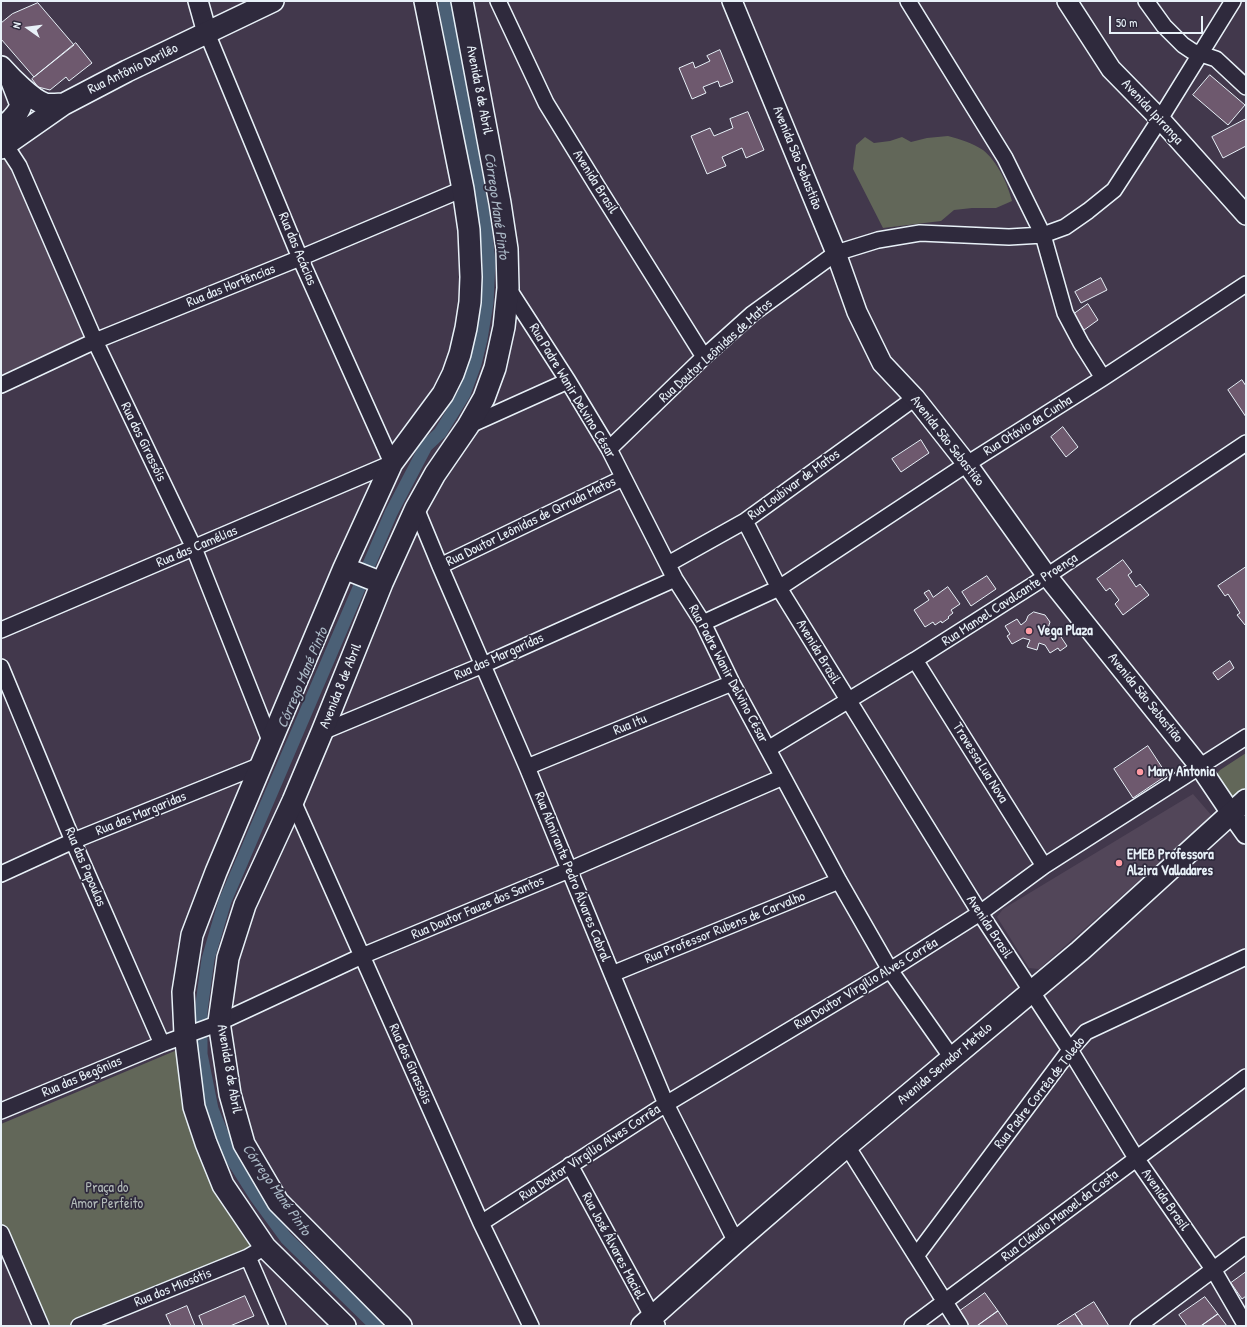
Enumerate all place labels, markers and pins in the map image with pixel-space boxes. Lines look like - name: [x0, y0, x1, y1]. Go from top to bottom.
- place label: Vega Plaza: [1037, 623, 1093, 639]
- marker: Vega Plaza: [1024, 626, 1034, 636]
- place label: Mary Antonia: [1148, 764, 1215, 780]
- marker: Mary Antonia: [1135, 767, 1145, 777]
- place label: EMEB Professora Alzira Valladares: [1127, 847, 1214, 880]
- marker: EMEB Professora Alzira Valladares: [1114, 858, 1124, 868]

